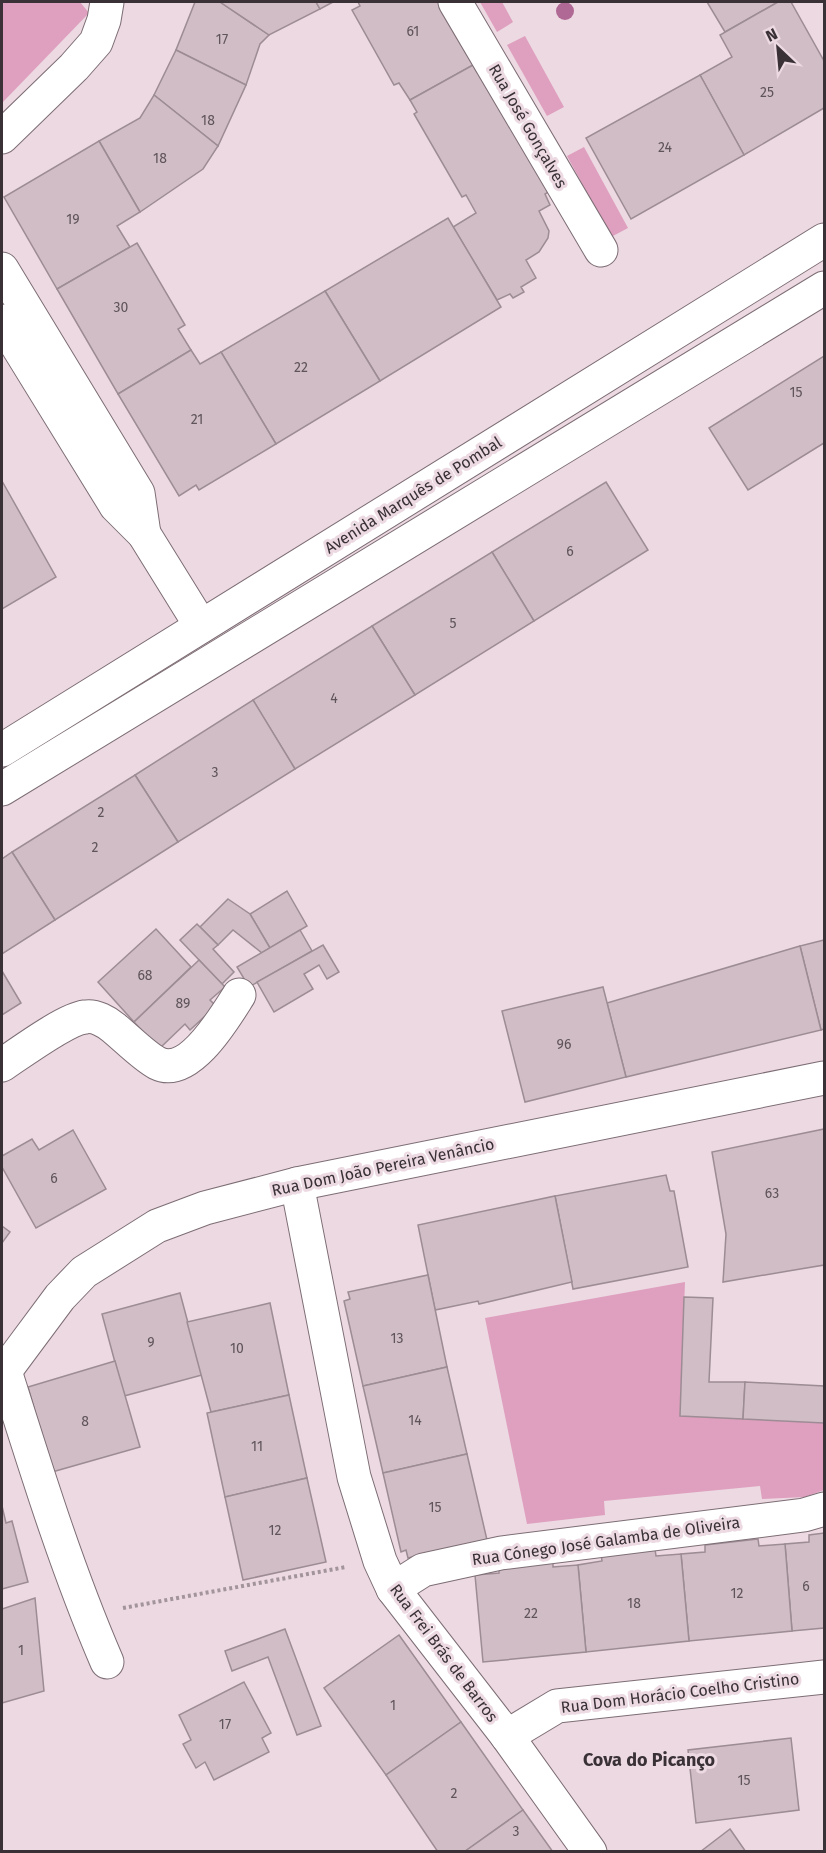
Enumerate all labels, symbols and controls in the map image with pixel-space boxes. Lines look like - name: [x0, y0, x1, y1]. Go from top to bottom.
- north arrow: [748, 18, 808, 78]
- house number: 61: [407, 23, 419, 40]
- text: N: [763, 24, 781, 46]
- house number: 17: [216, 31, 228, 48]
- street label: Rua José Gonçalves: [484, 61, 571, 192]
- house number: 25: [760, 84, 774, 101]
- house number: 18: [201, 112, 215, 129]
- house number: 24: [658, 139, 673, 156]
- house number: 18: [153, 150, 167, 167]
- house number: 19: [66, 211, 80, 228]
- house number: 30: [114, 299, 129, 316]
- house number: 22: [294, 359, 308, 376]
- house number: 15: [789, 384, 803, 401]
- house number: 21: [191, 411, 203, 428]
- street label: Avenida Marquês de Pombal: [321, 432, 505, 557]
- house number: 6: [566, 543, 574, 560]
- house number: 5: [449, 615, 457, 632]
- house number: 4: [330, 690, 338, 707]
- house number: 3: [212, 764, 219, 781]
- house number: 2: [98, 804, 105, 821]
- house number: 2: [92, 839, 99, 856]
- house number: 68: [137, 967, 153, 984]
- house number: 89: [176, 995, 190, 1012]
- house number: 96: [557, 1036, 571, 1053]
- street label: Rua Dom João Pereira Venâncio: [270, 1134, 496, 1200]
- house number: 6: [50, 1170, 58, 1187]
- house number: 63: [765, 1185, 779, 1202]
- house number: 13: [390, 1330, 404, 1347]
- house number: 9: [147, 1334, 155, 1351]
- house number: 10: [230, 1340, 244, 1357]
- house number: 14: [408, 1412, 422, 1429]
- house number: 8: [81, 1413, 89, 1430]
- house number: 11: [251, 1438, 263, 1455]
- house number: 15: [428, 1499, 442, 1516]
- street label: Rua Cónego José Galamba de Oliveira: [471, 1513, 741, 1569]
- house number: 12: [269, 1522, 282, 1539]
- house number: 6: [802, 1578, 810, 1595]
- street label: Rua Frei Brás de Barros: [386, 1580, 502, 1726]
- house number: 12: [731, 1585, 744, 1602]
- house number: 18: [627, 1595, 641, 1612]
- house number: 22: [524, 1605, 538, 1622]
- house number: 1: [18, 1642, 24, 1659]
- street label: Rua Dom Horácio Coelho Cristino: [560, 1669, 800, 1717]
- house number: 1: [390, 1697, 396, 1714]
- house number: 17: [219, 1716, 231, 1733]
- district label: Cova do Picanço: [583, 1749, 715, 1771]
- house number: 15: [737, 1772, 751, 1789]
- house number: 2: [451, 1785, 458, 1802]
- house number: 3: [513, 1823, 520, 1840]

